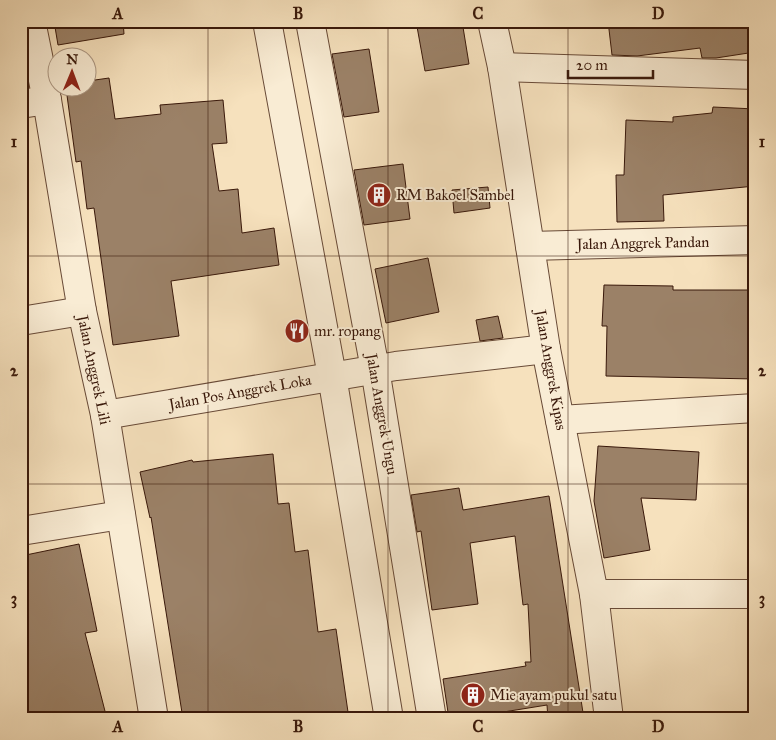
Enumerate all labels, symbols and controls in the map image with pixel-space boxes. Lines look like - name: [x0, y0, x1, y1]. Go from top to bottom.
- text: A: [112, 4, 124, 23]
- text: B: [293, 4, 303, 23]
- text: C: [473, 4, 484, 23]
- text: D: [652, 4, 665, 23]
- north arrow: [48, 48, 98, 98]
- scale bar: [568, 48, 654, 80]
- text: N: [66, 51, 78, 68]
- text: 20 m: [576, 56, 608, 74]
- text: 1: [11, 132, 18, 151]
- text: 1: [759, 132, 766, 151]
- building icon: RM Bakoel Sambel: [366, 182, 392, 208]
- place label: RM Bakoel Sambel: [396, 186, 516, 204]
- street label: Jalan Anggrek Pandan: [575, 233, 709, 254]
- street label: Jalan Anggrek Kipas: [530, 306, 570, 432]
- street label: Jalan Anggrek Lili: [72, 312, 114, 427]
- restaurant icon: mr. ropang: [284, 318, 310, 344]
- place label: mr. ropang: [314, 322, 381, 340]
- street label: Jalan Anggrek Ungu: [361, 350, 402, 476]
- text: 2: [10, 361, 19, 380]
- text: 2: [758, 361, 767, 380]
- street label: Jalan Pos Anggrek Loka: [165, 370, 314, 415]
- text: 3: [11, 589, 17, 609]
- text: 3: [759, 589, 765, 609]
- building icon: Mie ayam pukul satu: [460, 682, 486, 708]
- place label: Mie ayam pukul satu: [490, 686, 617, 704]
- text: A: [112, 717, 124, 736]
- text: B: [293, 717, 303, 736]
- text: C: [473, 717, 484, 736]
- text: D: [652, 717, 665, 736]

